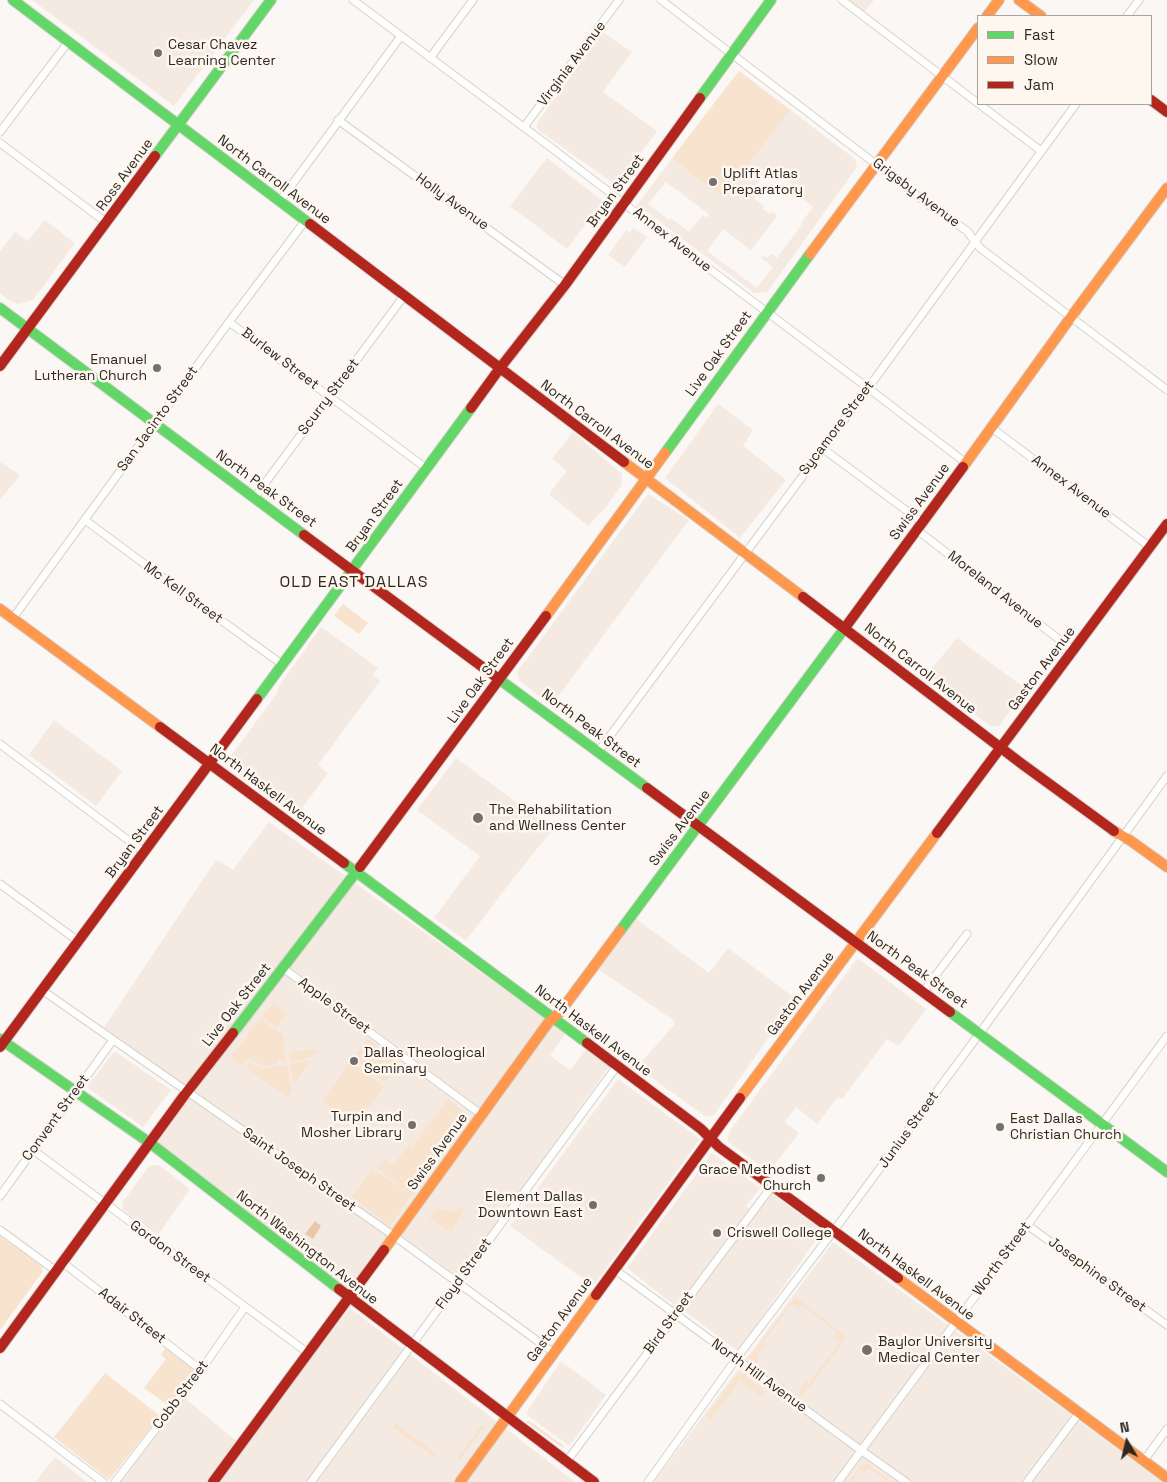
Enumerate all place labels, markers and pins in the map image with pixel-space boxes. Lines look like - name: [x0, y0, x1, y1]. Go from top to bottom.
- place label: Cesar Chavez Learning Center: [168, 37, 276, 70]
- marker: Cesar Chavez Learning Center: [152, 47, 164, 59]
- place label: Uplift Atlas Preparatory: [723, 166, 803, 198]
- marker: Uplift Atlas Preparatory: [707, 176, 719, 188]
- place label: Emanuel Lutheran Church: [34, 352, 147, 384]
- marker: Emanuel Lutheran Church: [151, 362, 163, 374]
- place label: The Rehabilitation and Wellness Center: [489, 802, 626, 834]
- marker: The Rehabilitation and Wellness Center: [471, 811, 485, 825]
- place label: Dallas Theological Seminary: [364, 1045, 485, 1078]
- marker: Dallas Theological Seminary: [348, 1055, 360, 1067]
- place label: Turpin and Mosher Library: [301, 1109, 402, 1142]
- place label: East Dallas Christian Church: [1010, 1111, 1122, 1144]
- marker: Turpin and Mosher Library: [406, 1119, 418, 1131]
- marker: East Dallas Christian Church: [994, 1121, 1006, 1133]
- place label: Grace Methodist Church: [699, 1162, 811, 1194]
- marker: Grace Methodist Church: [815, 1172, 827, 1184]
- place label: Element Dallas Downtown East: [478, 1189, 583, 1222]
- marker: Element Dallas Downtown East: [587, 1199, 599, 1211]
- place label: Criswell College: [727, 1225, 832, 1241]
- marker: Criswell College: [711, 1227, 723, 1239]
- place label: Baylor University Medical Center: [878, 1334, 992, 1366]
- marker: Baylor University Medical Center: [860, 1343, 874, 1357]

